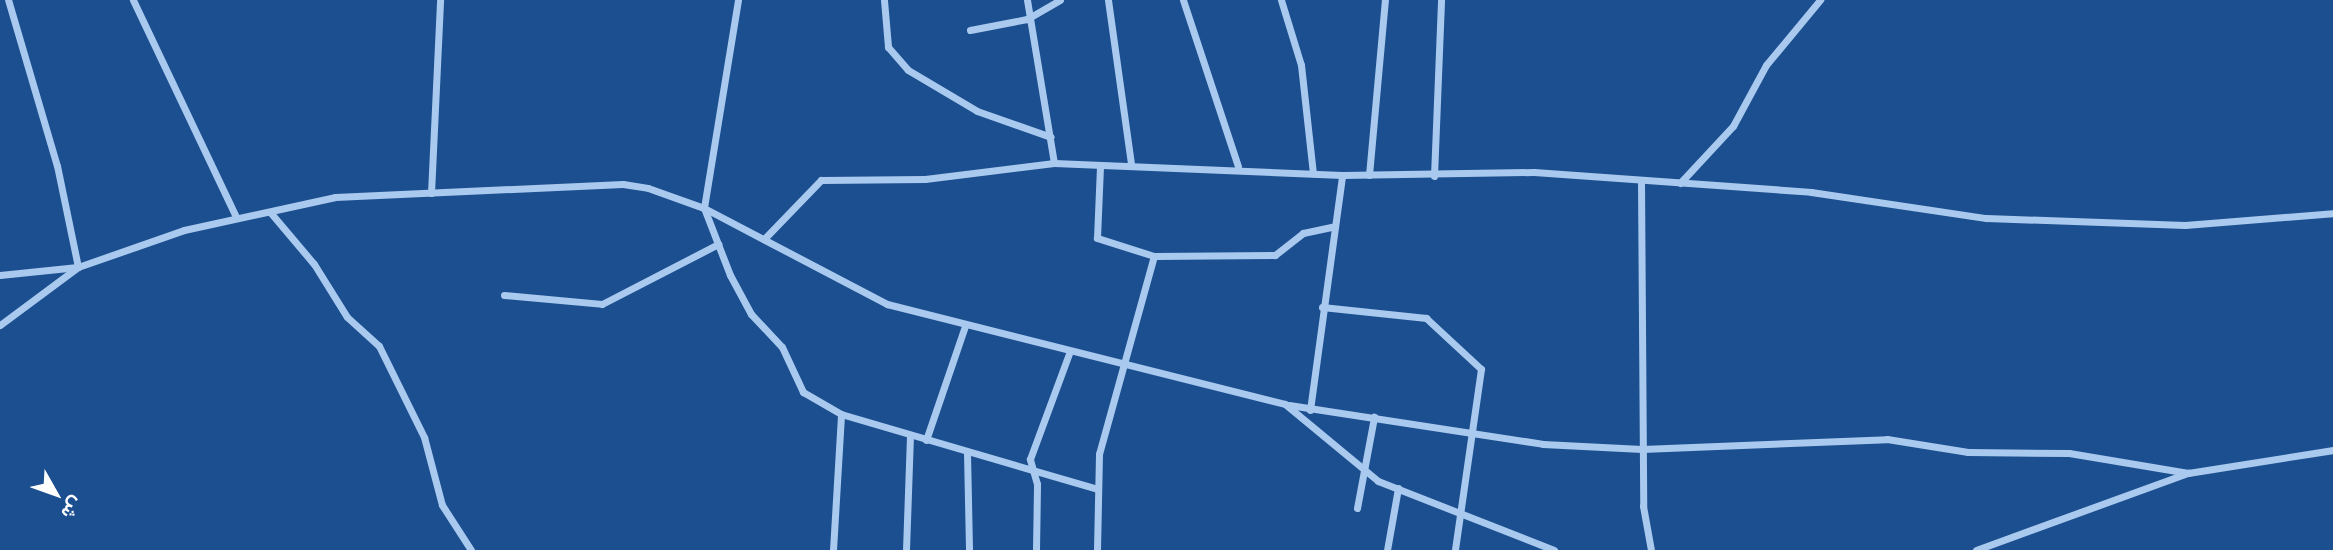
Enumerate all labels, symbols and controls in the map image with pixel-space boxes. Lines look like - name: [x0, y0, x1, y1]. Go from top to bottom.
- north arrow: [21, 459, 91, 529]
- text: ش: [56, 492, 88, 523]

